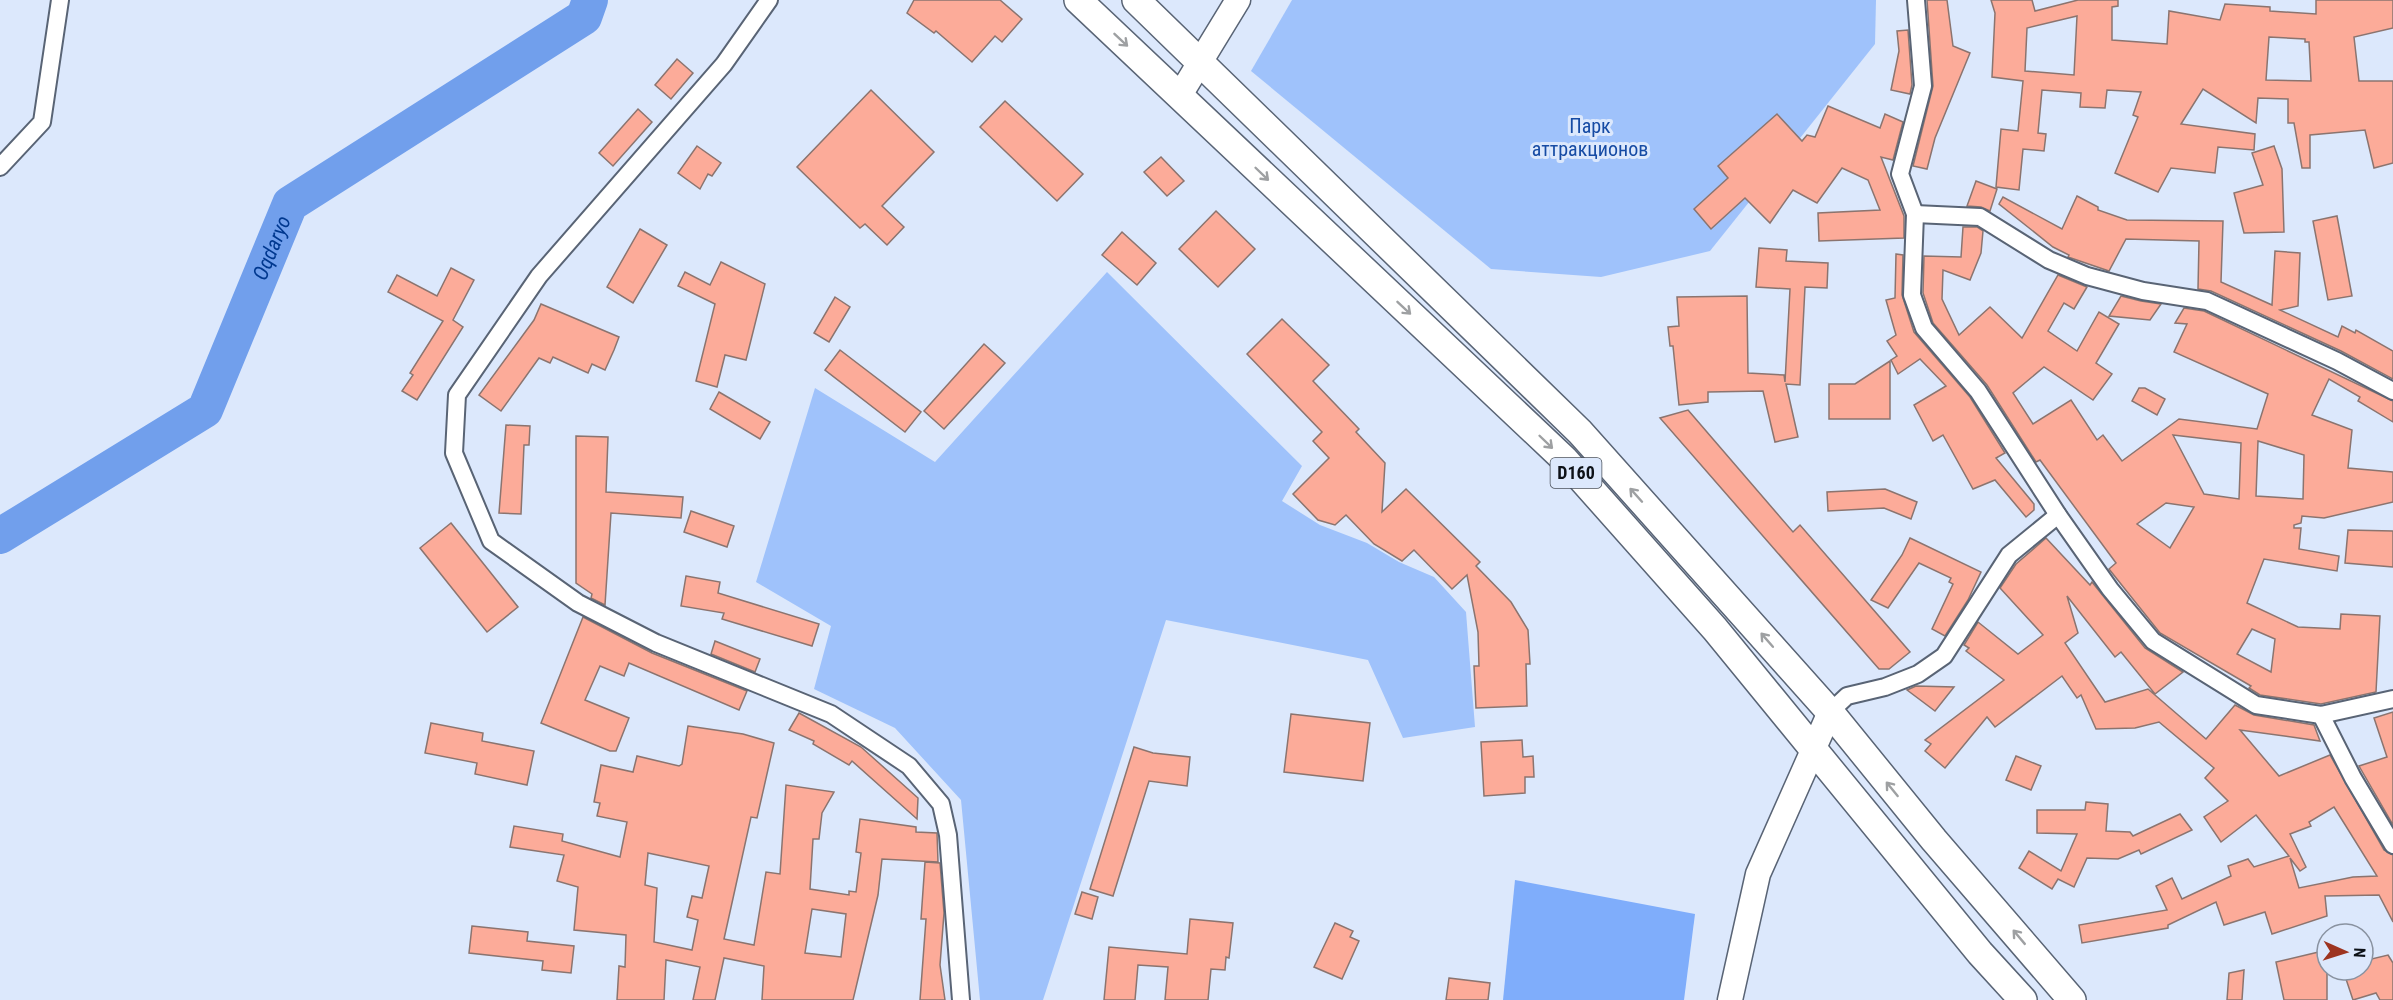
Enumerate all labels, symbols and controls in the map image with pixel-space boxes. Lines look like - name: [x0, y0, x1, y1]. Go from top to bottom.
- one-way arrow: [1113, 33, 1128, 47]
- park label: Парк аттракционов: [1532, 114, 1648, 161]
- one-way arrow: [1255, 167, 1270, 181]
- water label: Oqdaryo: [248, 212, 296, 284]
- one-way arrow: [1396, 301, 1411, 315]
- one-way arrow: [1538, 435, 1553, 449]
- road number: D160: [1550, 458, 1602, 488]
- one-way arrow: [1629, 487, 1644, 502]
- one-way arrow: [1760, 633, 1774, 648]
- one-way arrow: [1886, 781, 1899, 797]
- north arrow: [2315, 922, 2375, 982]
- one-way arrow: [2012, 930, 2026, 945]
- text: N: [2350, 947, 2369, 958]

